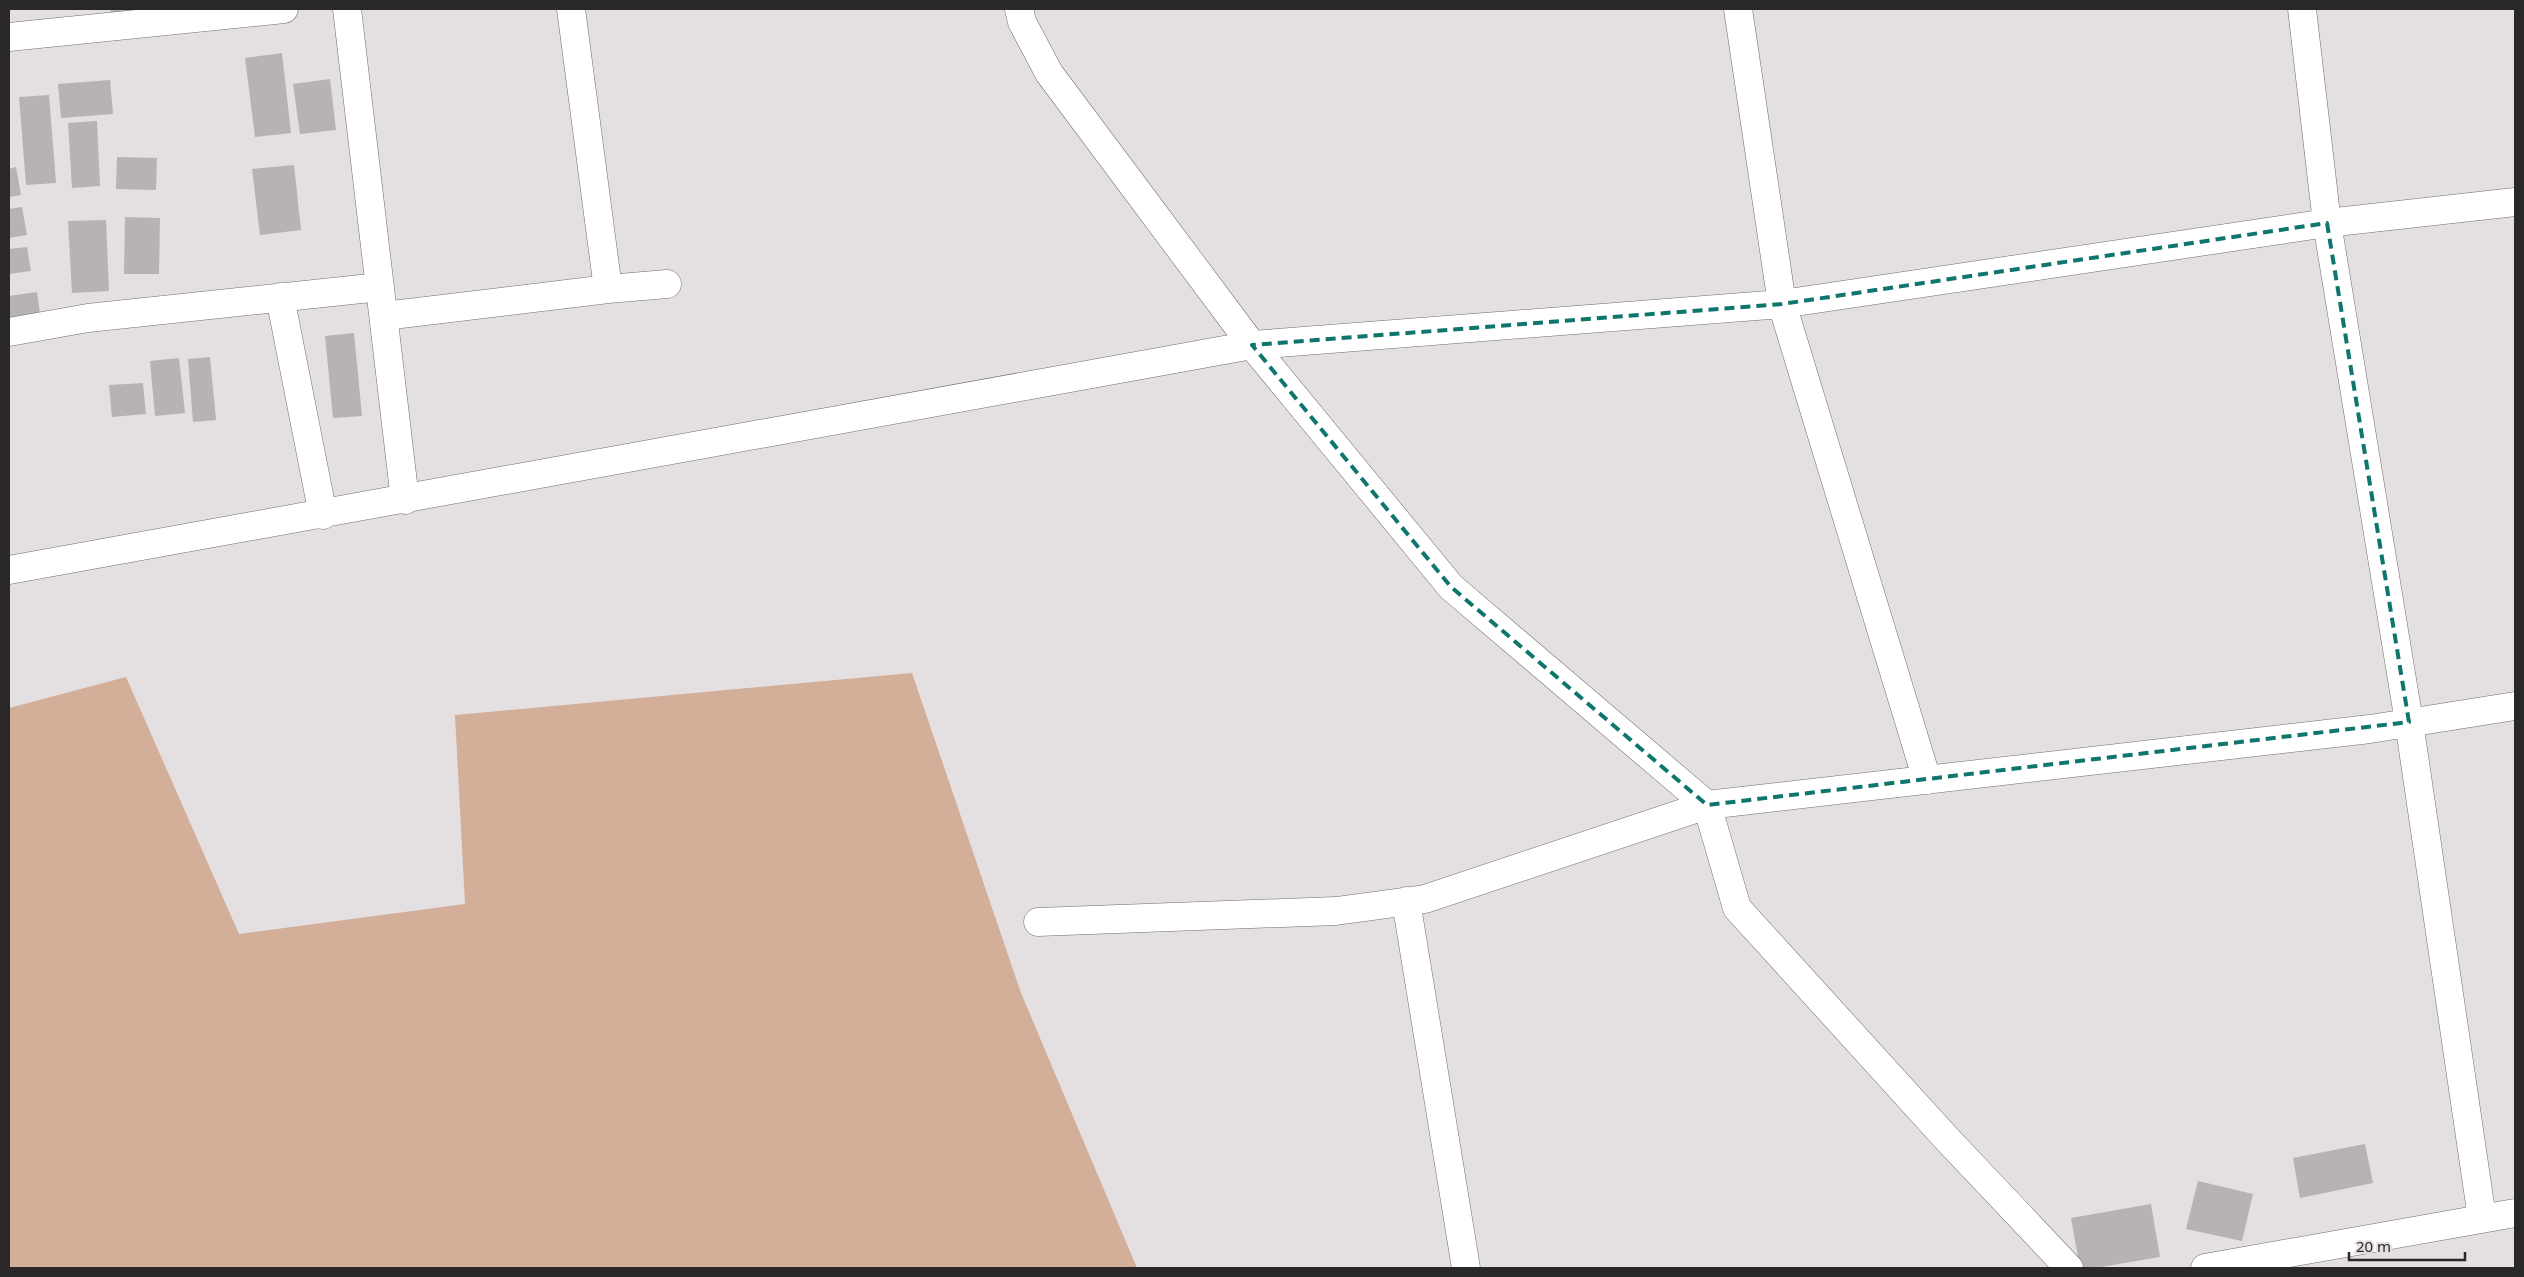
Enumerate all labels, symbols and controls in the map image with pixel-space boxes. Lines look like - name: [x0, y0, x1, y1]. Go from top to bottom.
- scale bar: [2349, 1230, 2465, 1262]
- text: 20 m: [2356, 1236, 2391, 1256]

